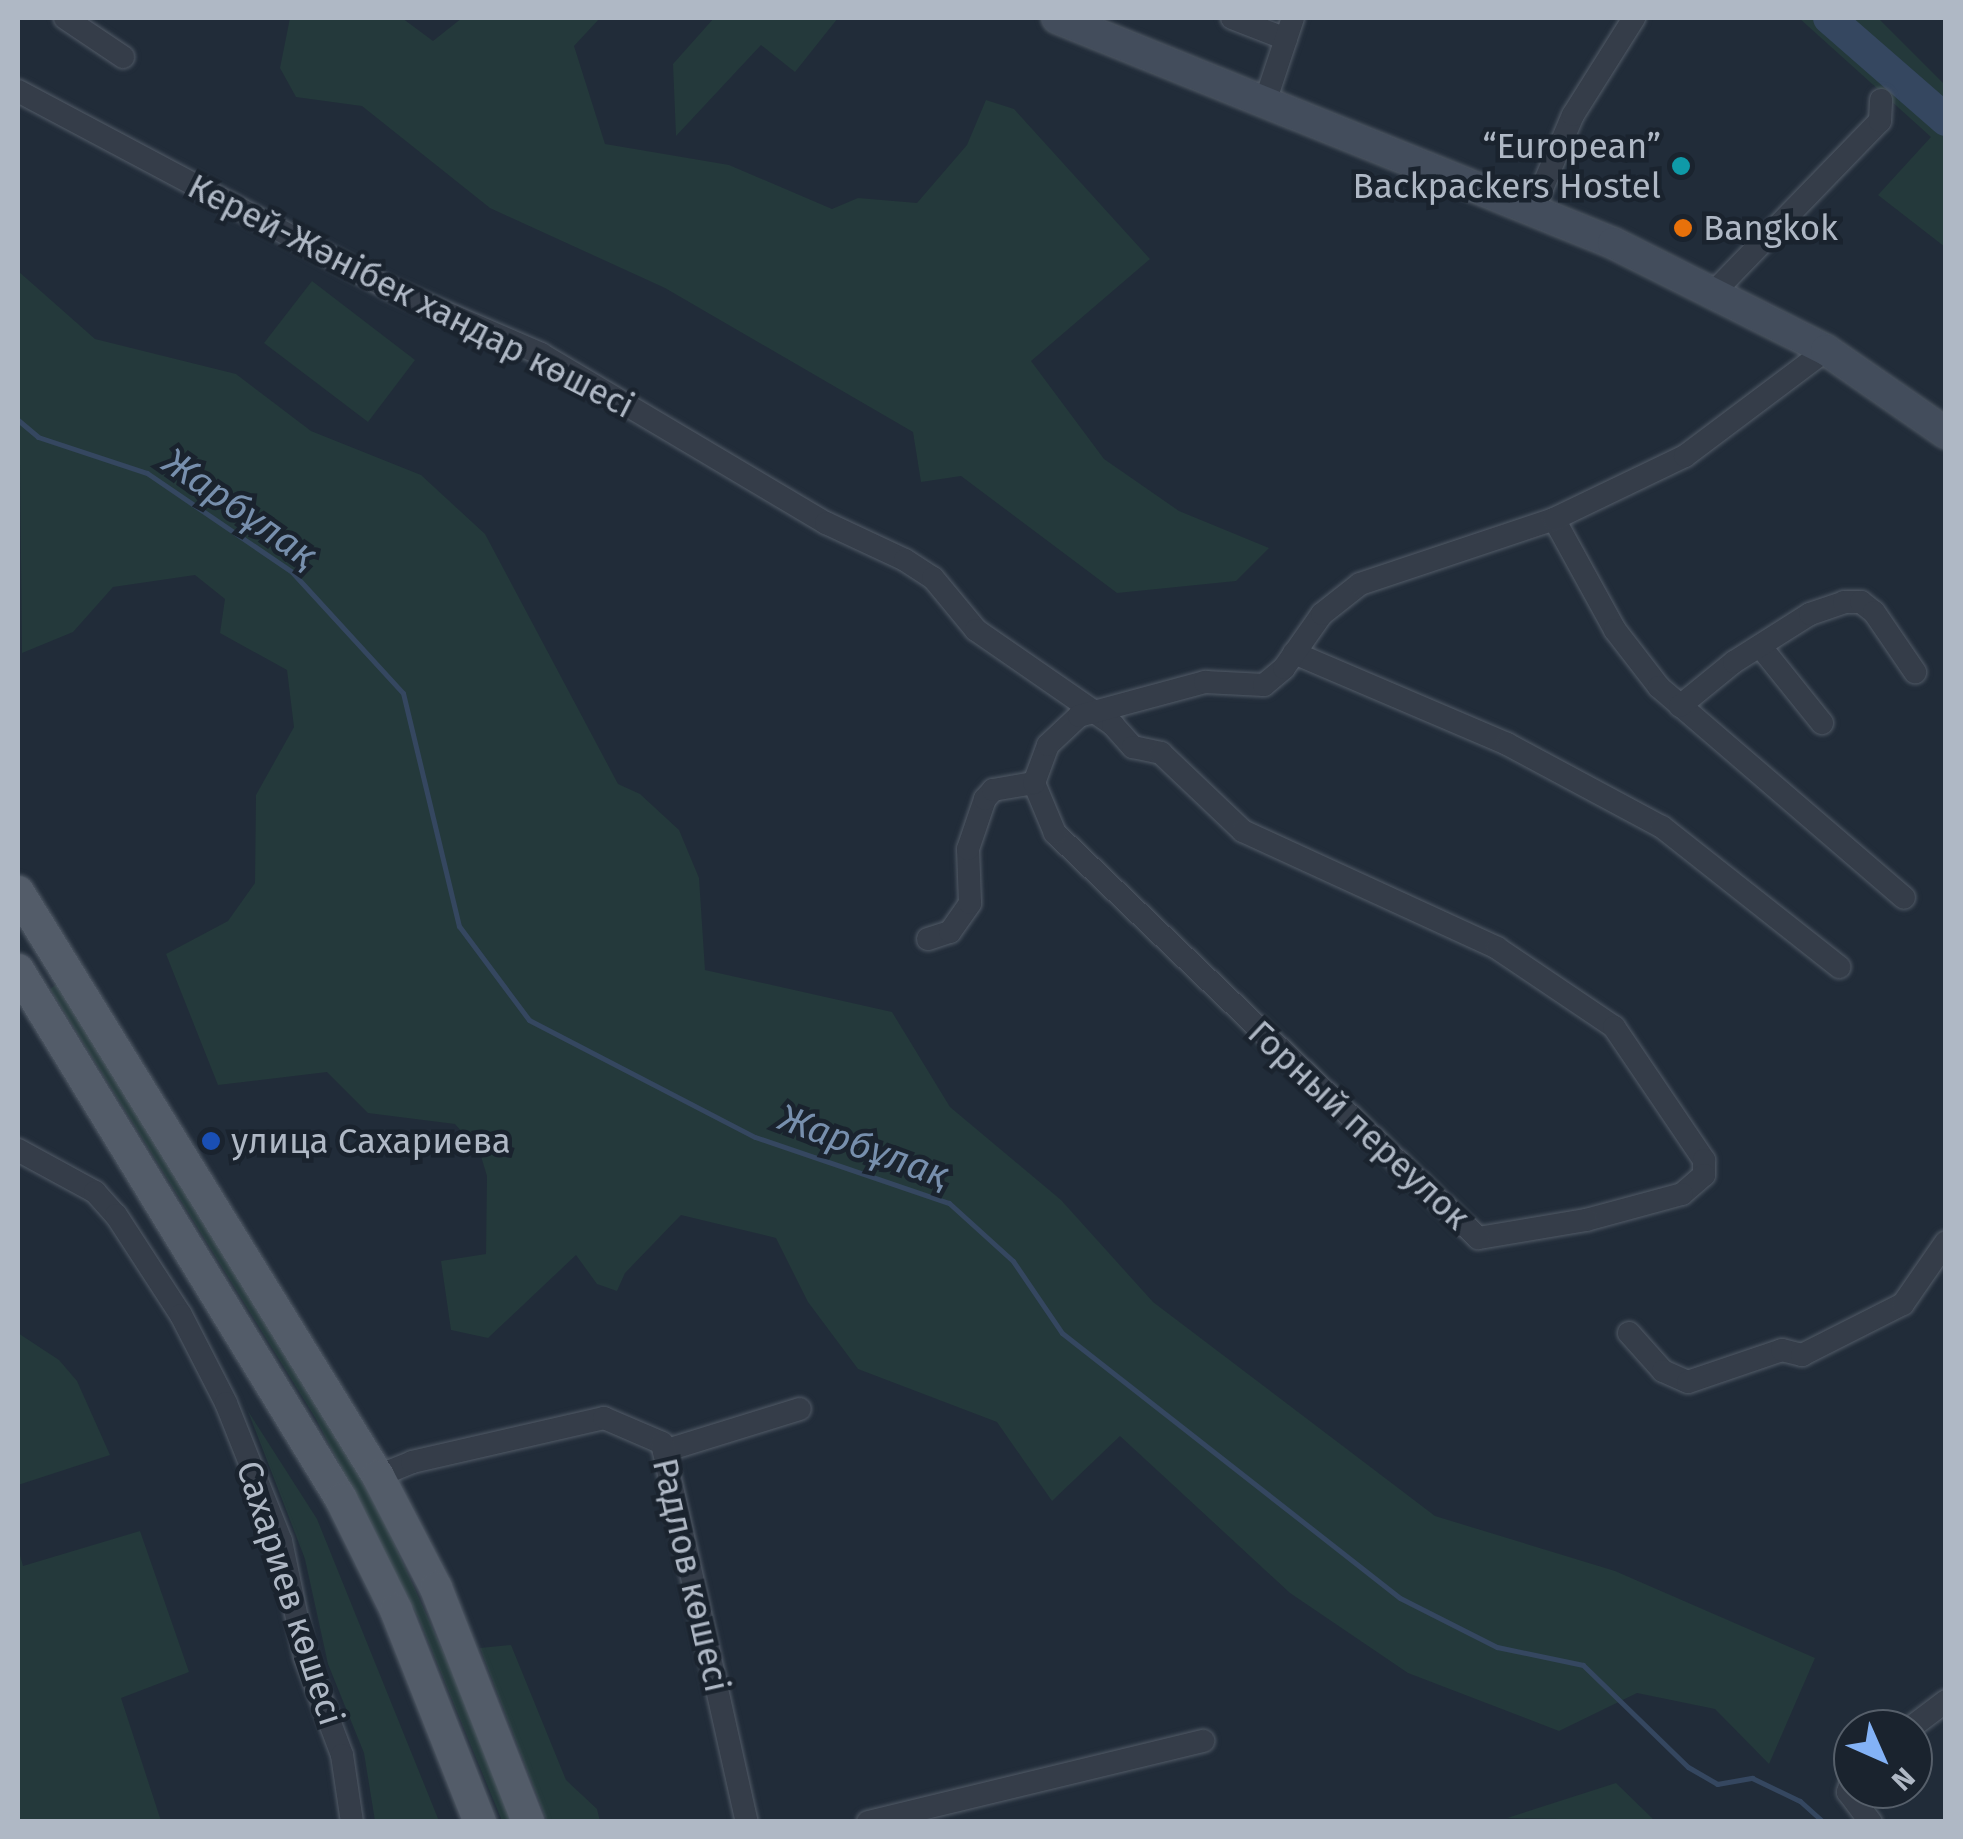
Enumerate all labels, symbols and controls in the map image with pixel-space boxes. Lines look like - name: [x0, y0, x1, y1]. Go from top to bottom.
- place label: “European” Backpackers Hostel: [1353, 125, 1661, 207]
- marker: “European” Backpackers Hostel: [1670, 155, 1692, 177]
- street label: Керей-Жәнібек хандар көшесі: [181, 165, 641, 427]
- place label: Bangkok: [1703, 207, 1838, 249]
- marker: Bangkok: [1672, 217, 1694, 239]
- water label: Жарбұлақ: [154, 439, 326, 579]
- street label: Горный переулок: [1240, 1012, 1478, 1238]
- water label: Жарбұлақ: [773, 1095, 955, 1199]
- place label: улица Сахариева: [231, 1120, 511, 1162]
- marker: улица Сахариева: [200, 1130, 222, 1152]
- street label: Радлов көшесі: [644, 1454, 738, 1696]
- street label: Сахариев көшесі: [227, 1456, 353, 1730]
- north arrow: [1833, 1709, 1933, 1809]
- text: N: [1885, 1761, 1921, 1797]

